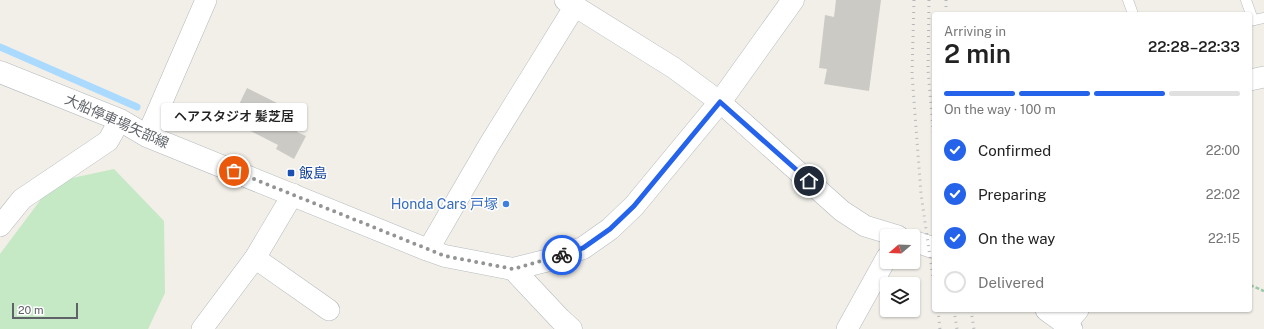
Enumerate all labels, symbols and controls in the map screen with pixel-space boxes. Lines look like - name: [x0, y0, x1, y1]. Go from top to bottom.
- text: Arriving in: [944, 24, 1006, 39]
- text: 2 min: [944, 38, 1011, 69]
- text: 22:28–22:33: [1148, 38, 1240, 55]
- street label: 大船停車場矢部線: [63, 91, 171, 151]
- text: On the way · 100 m: [944, 102, 1056, 117]
- callout: ヘアスタジオ 髪芝居: [161, 103, 307, 131]
- text: ヘアスタジオ 髪芝居: [174, 109, 294, 124]
- icon: check: [944, 139, 966, 161]
- text: Confirmed: [978, 142, 1051, 159]
- text: 22:00: [1206, 143, 1240, 158]
- pin: [217, 154, 251, 188]
- icon: bag: [223, 160, 245, 182]
- pin: [792, 164, 826, 198]
- place label: 飯島: [299, 165, 327, 181]
- marker: 飯島: [286, 168, 296, 178]
- icon: home: [798, 170, 820, 192]
- icon: check: [944, 183, 966, 205]
- text: Preparing: [978, 186, 1047, 203]
- text: 22:02: [1206, 187, 1240, 202]
- place label: Honda Cars 戸塚: [391, 196, 498, 212]
- marker: Honda Cars 戸塚: [501, 199, 511, 209]
- icon: check: [944, 227, 966, 249]
- north arrow: [880, 229, 920, 269]
- map controls: [880, 229, 920, 317]
- text: On the way: [978, 230, 1055, 247]
- text: 22:15: [1208, 231, 1240, 246]
- courier: [542, 235, 582, 275]
- icon: bike: [551, 244, 573, 266]
- text: Delivered: [978, 274, 1044, 291]
- button: layers: [880, 277, 920, 317]
- scale bar: [12, 301, 78, 320]
- text: 20 m: [18, 304, 43, 316]

